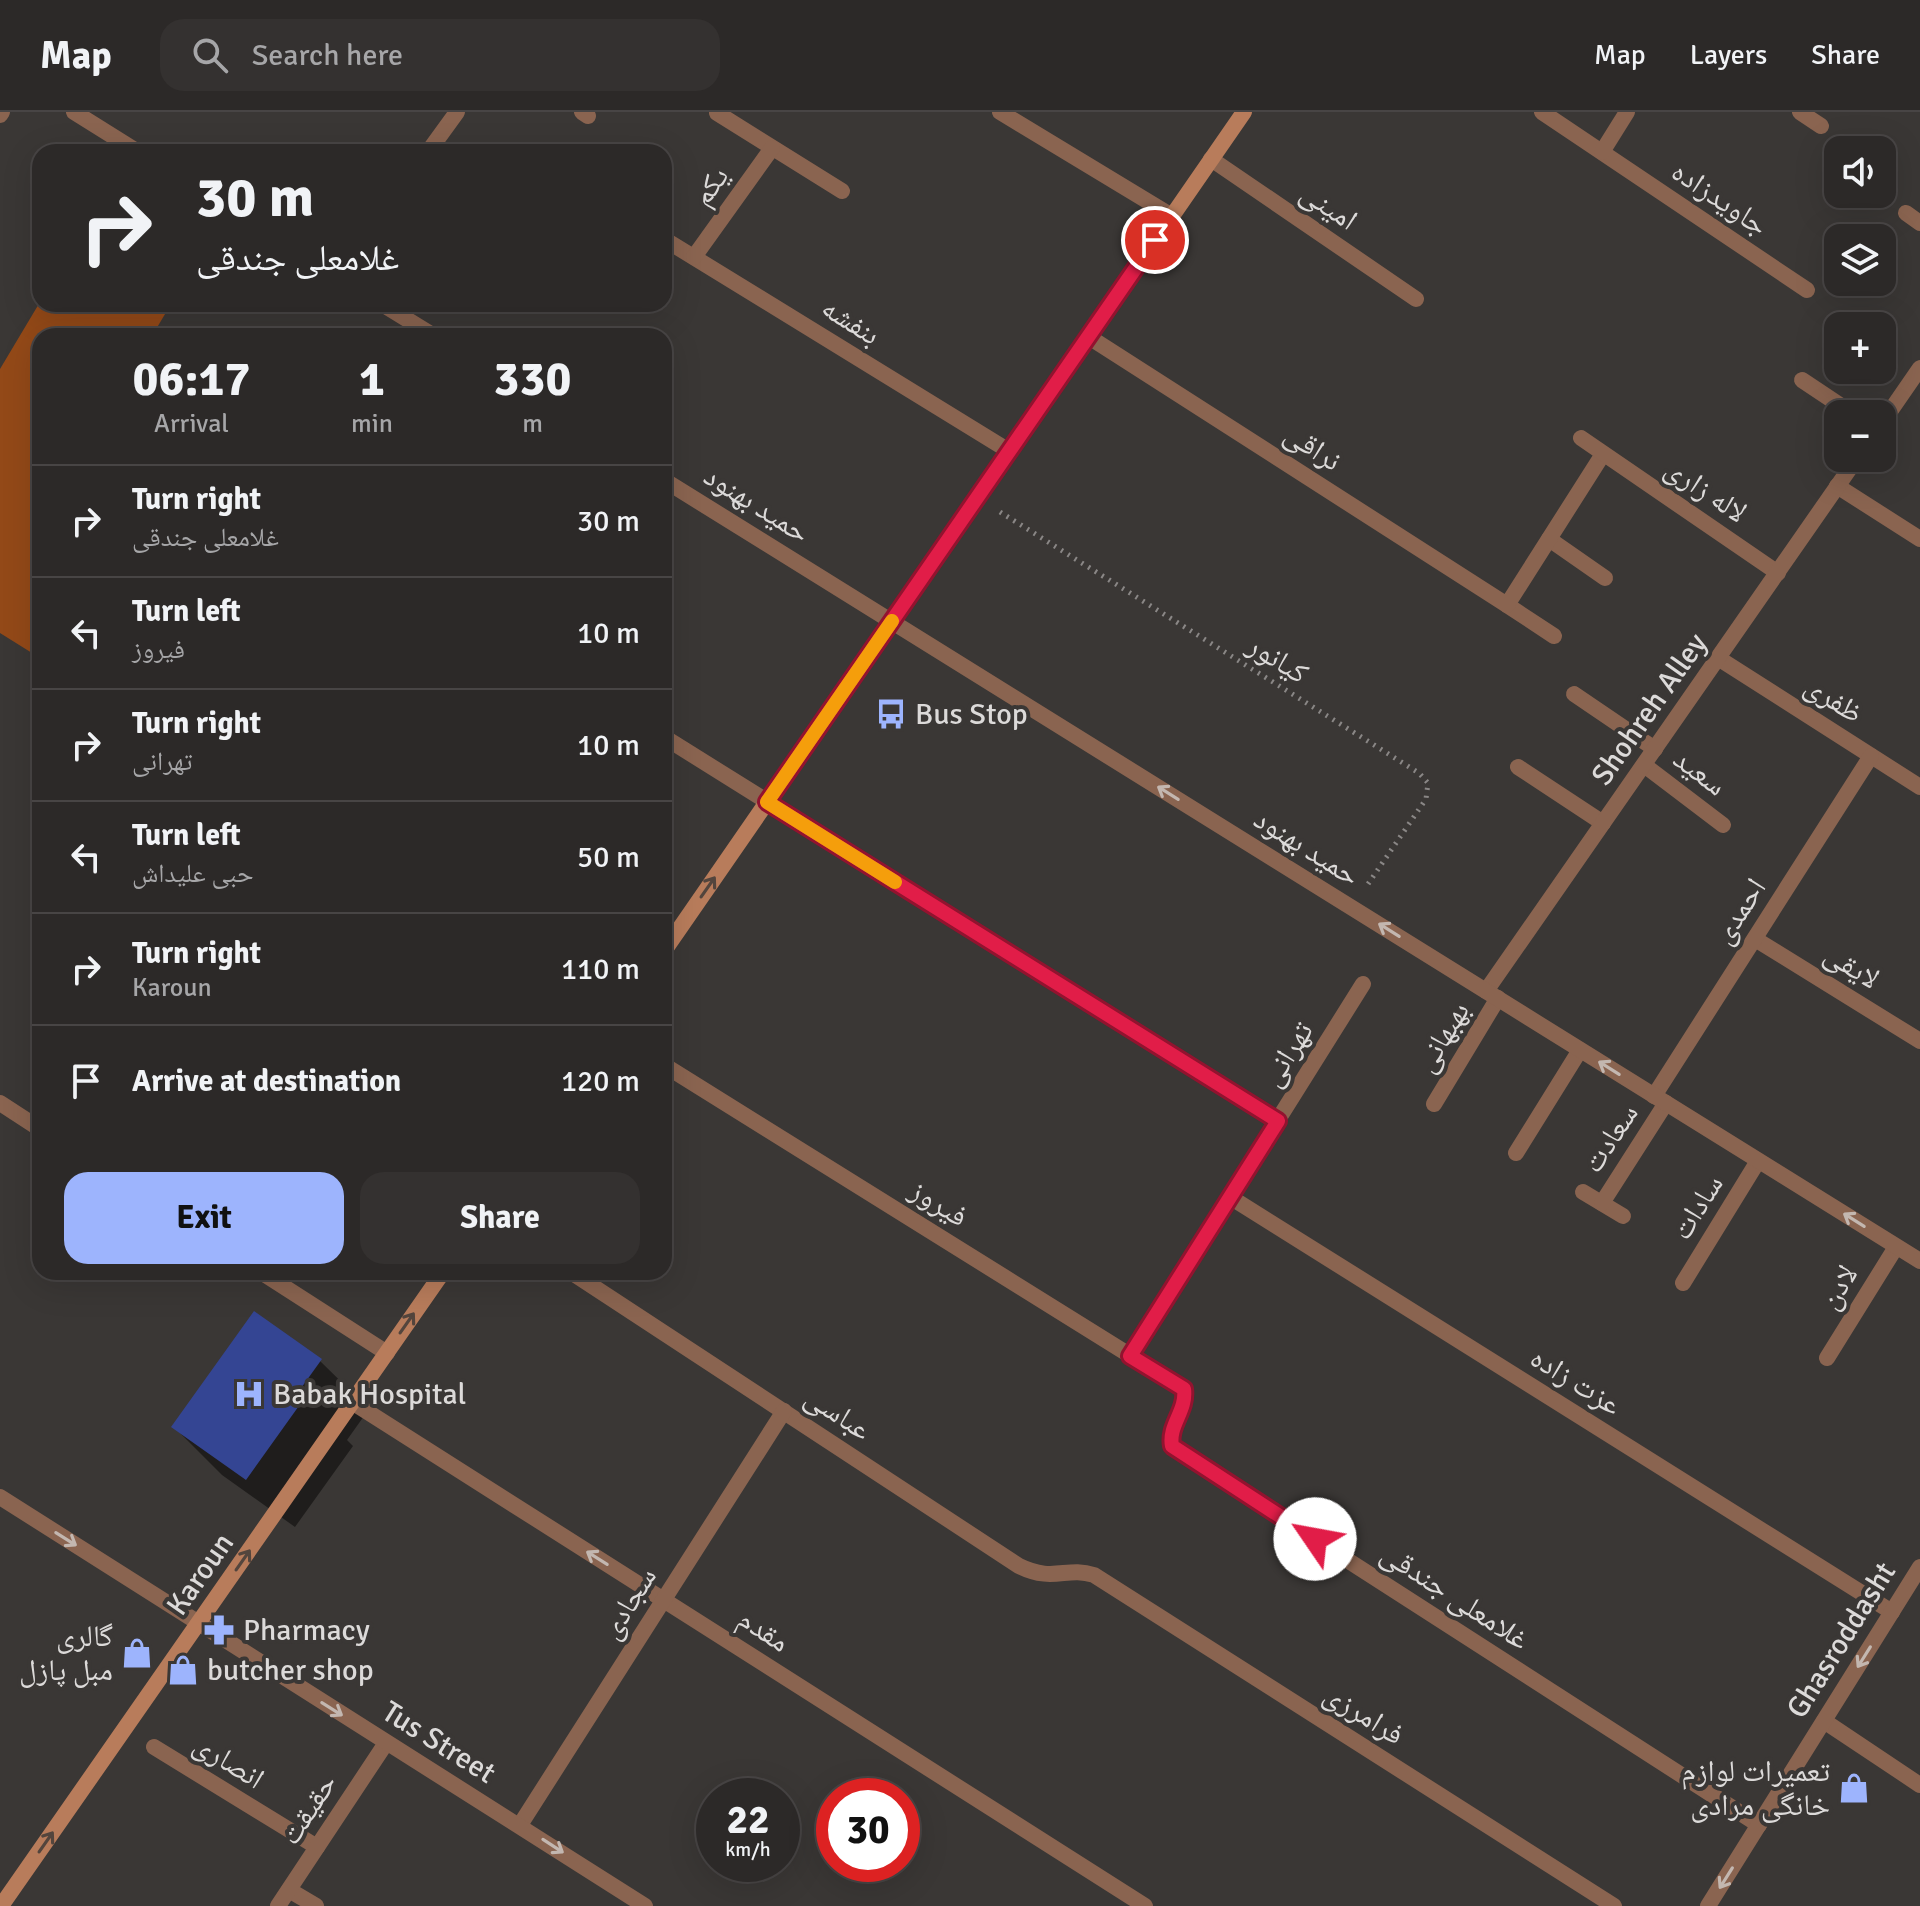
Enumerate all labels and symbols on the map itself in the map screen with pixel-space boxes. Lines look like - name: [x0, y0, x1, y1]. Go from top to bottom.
- street label: جاویدزاده: [1664, 153, 1775, 244]
- street label: یکم: [684, 159, 738, 214]
- street label: امینی: [1293, 174, 1364, 239]
- pin: [1121, 206, 1189, 274]
- street label: بنفشه: [815, 289, 887, 354]
- street label: نراقی: [1277, 415, 1348, 479]
- street label: لاله زاری: [1658, 450, 1754, 531]
- street label: حمید بهنود: [697, 457, 817, 551]
- street label: کیانور: [1240, 626, 1315, 692]
- street label: Shohreh Alley: [1583, 626, 1715, 792]
- street label: ظفری: [1798, 667, 1870, 732]
- place label: Bus Stop: [915, 696, 1028, 733]
- bus stop icon: Bus Stop: [874, 697, 908, 731]
- street label: سعید: [1666, 740, 1734, 804]
- one-way arrow: [1157, 785, 1180, 801]
- street label: حمید بهنود: [1247, 800, 1367, 894]
- street label: احمدی: [1704, 871, 1774, 951]
- one-way arrow: [700, 876, 716, 898]
- one-way arrow: [1378, 922, 1401, 938]
- street label: لایقی: [1817, 935, 1886, 997]
- street label: بهبهانی: [1407, 995, 1478, 1079]
- street label: تهرانی: [1253, 1015, 1322, 1094]
- one-way arrow: [1598, 1060, 1621, 1076]
- street label: سعادت: [1574, 1097, 1646, 1180]
- street label: سادات: [1663, 1168, 1732, 1247]
- street label: فیروز: [902, 1171, 974, 1235]
- one-way arrow: [1843, 1212, 1866, 1228]
- street label: لادن: [1811, 1258, 1866, 1316]
- one-way arrow: [399, 1312, 415, 1334]
- street label: عزت زاده: [1523, 1339, 1628, 1424]
- place label: Babak Hospital: [273, 1376, 466, 1413]
- hospital icon: Babak Hospital: [232, 1377, 266, 1411]
- street label: عباسی: [798, 1378, 878, 1449]
- position arrow: [1273, 1497, 1357, 1581]
- street label: Karoun: [159, 1526, 242, 1623]
- one-way arrow: [54, 1531, 77, 1547]
- street label: غلامعلی جندقی: [1374, 1535, 1536, 1658]
- one-way arrow: [235, 1549, 251, 1571]
- one-way arrow: [587, 1549, 609, 1566]
- street label: Ghasroddasht: [1779, 1555, 1904, 1725]
- street label: سجادی: [592, 1560, 665, 1646]
- street label: مقدم: [731, 1600, 797, 1661]
- place label: Pharmacy: [243, 1612, 370, 1649]
- pharmacy icon: Pharmacy: [202, 1613, 236, 1647]
- place label: گالری مبل پازل: [19, 1618, 113, 1689]
- shop icon: گالری مبل پازل: [120, 1636, 154, 1670]
- one-way arrow: [1855, 1645, 1871, 1668]
- place label: butcher shop: [207, 1652, 374, 1689]
- shop icon: butcher shop: [166, 1653, 200, 1687]
- street label: فرامرزی: [1317, 1675, 1411, 1753]
- street label: Tus Street: [375, 1693, 502, 1792]
- one-way arrow: [321, 1700, 343, 1717]
- street label: انصاری: [187, 1725, 271, 1797]
- place label: تعمیرات لوازم خانگی مرادی: [1681, 1753, 1830, 1824]
- street label: حقیقت: [272, 1767, 345, 1852]
- shop icon: تعمیرات لوازم خانگی مرادی: [1837, 1771, 1871, 1805]
- speed limit sign: 30: [816, 1778, 920, 1882]
- one-way arrow: [38, 1832, 54, 1854]
- one-way arrow: [541, 1839, 564, 1855]
- one-way arrow: [1717, 1866, 1734, 1888]

